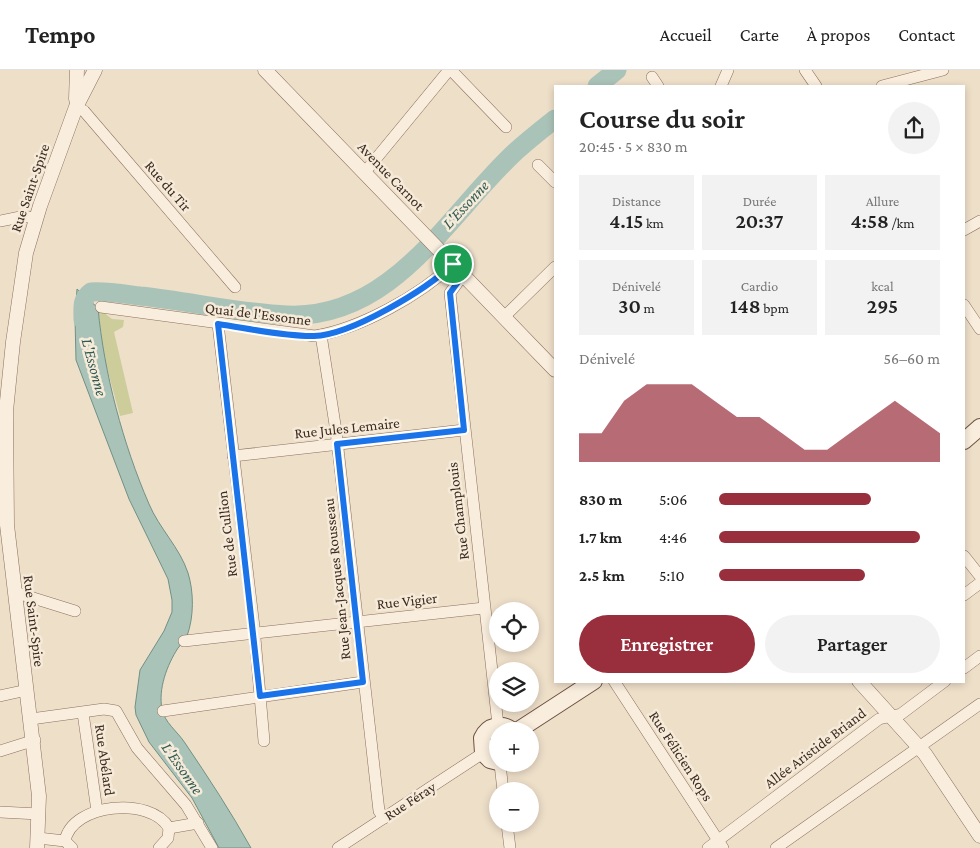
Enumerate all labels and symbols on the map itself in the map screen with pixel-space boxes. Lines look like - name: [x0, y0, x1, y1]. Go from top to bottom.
- street label: Avenue Carnot: [355, 139, 428, 214]
- street label: Rue Saint-Spire: [7, 141, 54, 235]
- street label: Rue du Tir: [142, 158, 195, 215]
- water label: L'Essonne: [439, 177, 492, 232]
- pin: [432, 243, 474, 285]
- street label: Quai de l'Essonne: [204, 300, 312, 328]
- water label: L'Essonne: [79, 336, 110, 398]
- street label: Rue Jules Lemaire: [294, 414, 401, 442]
- street label: Rue Champlouis: [444, 461, 473, 561]
- street label: Rue de Cullion: [214, 490, 240, 578]
- street label: Rue Jean-Jacques Rousseau: [321, 497, 354, 661]
- street label: Rue Saint-Spire: [19, 574, 48, 668]
- street label: Rue Vigier: [376, 590, 439, 613]
- street label: Allée Aristide Briand: [761, 705, 869, 791]
- street label: Rue Félicien Rops: [645, 708, 716, 805]
- street label: Rue Abélard: [92, 723, 118, 797]
- water label: L'Essonne: [159, 739, 207, 797]
- street label: Rue Féray: [381, 778, 439, 824]

